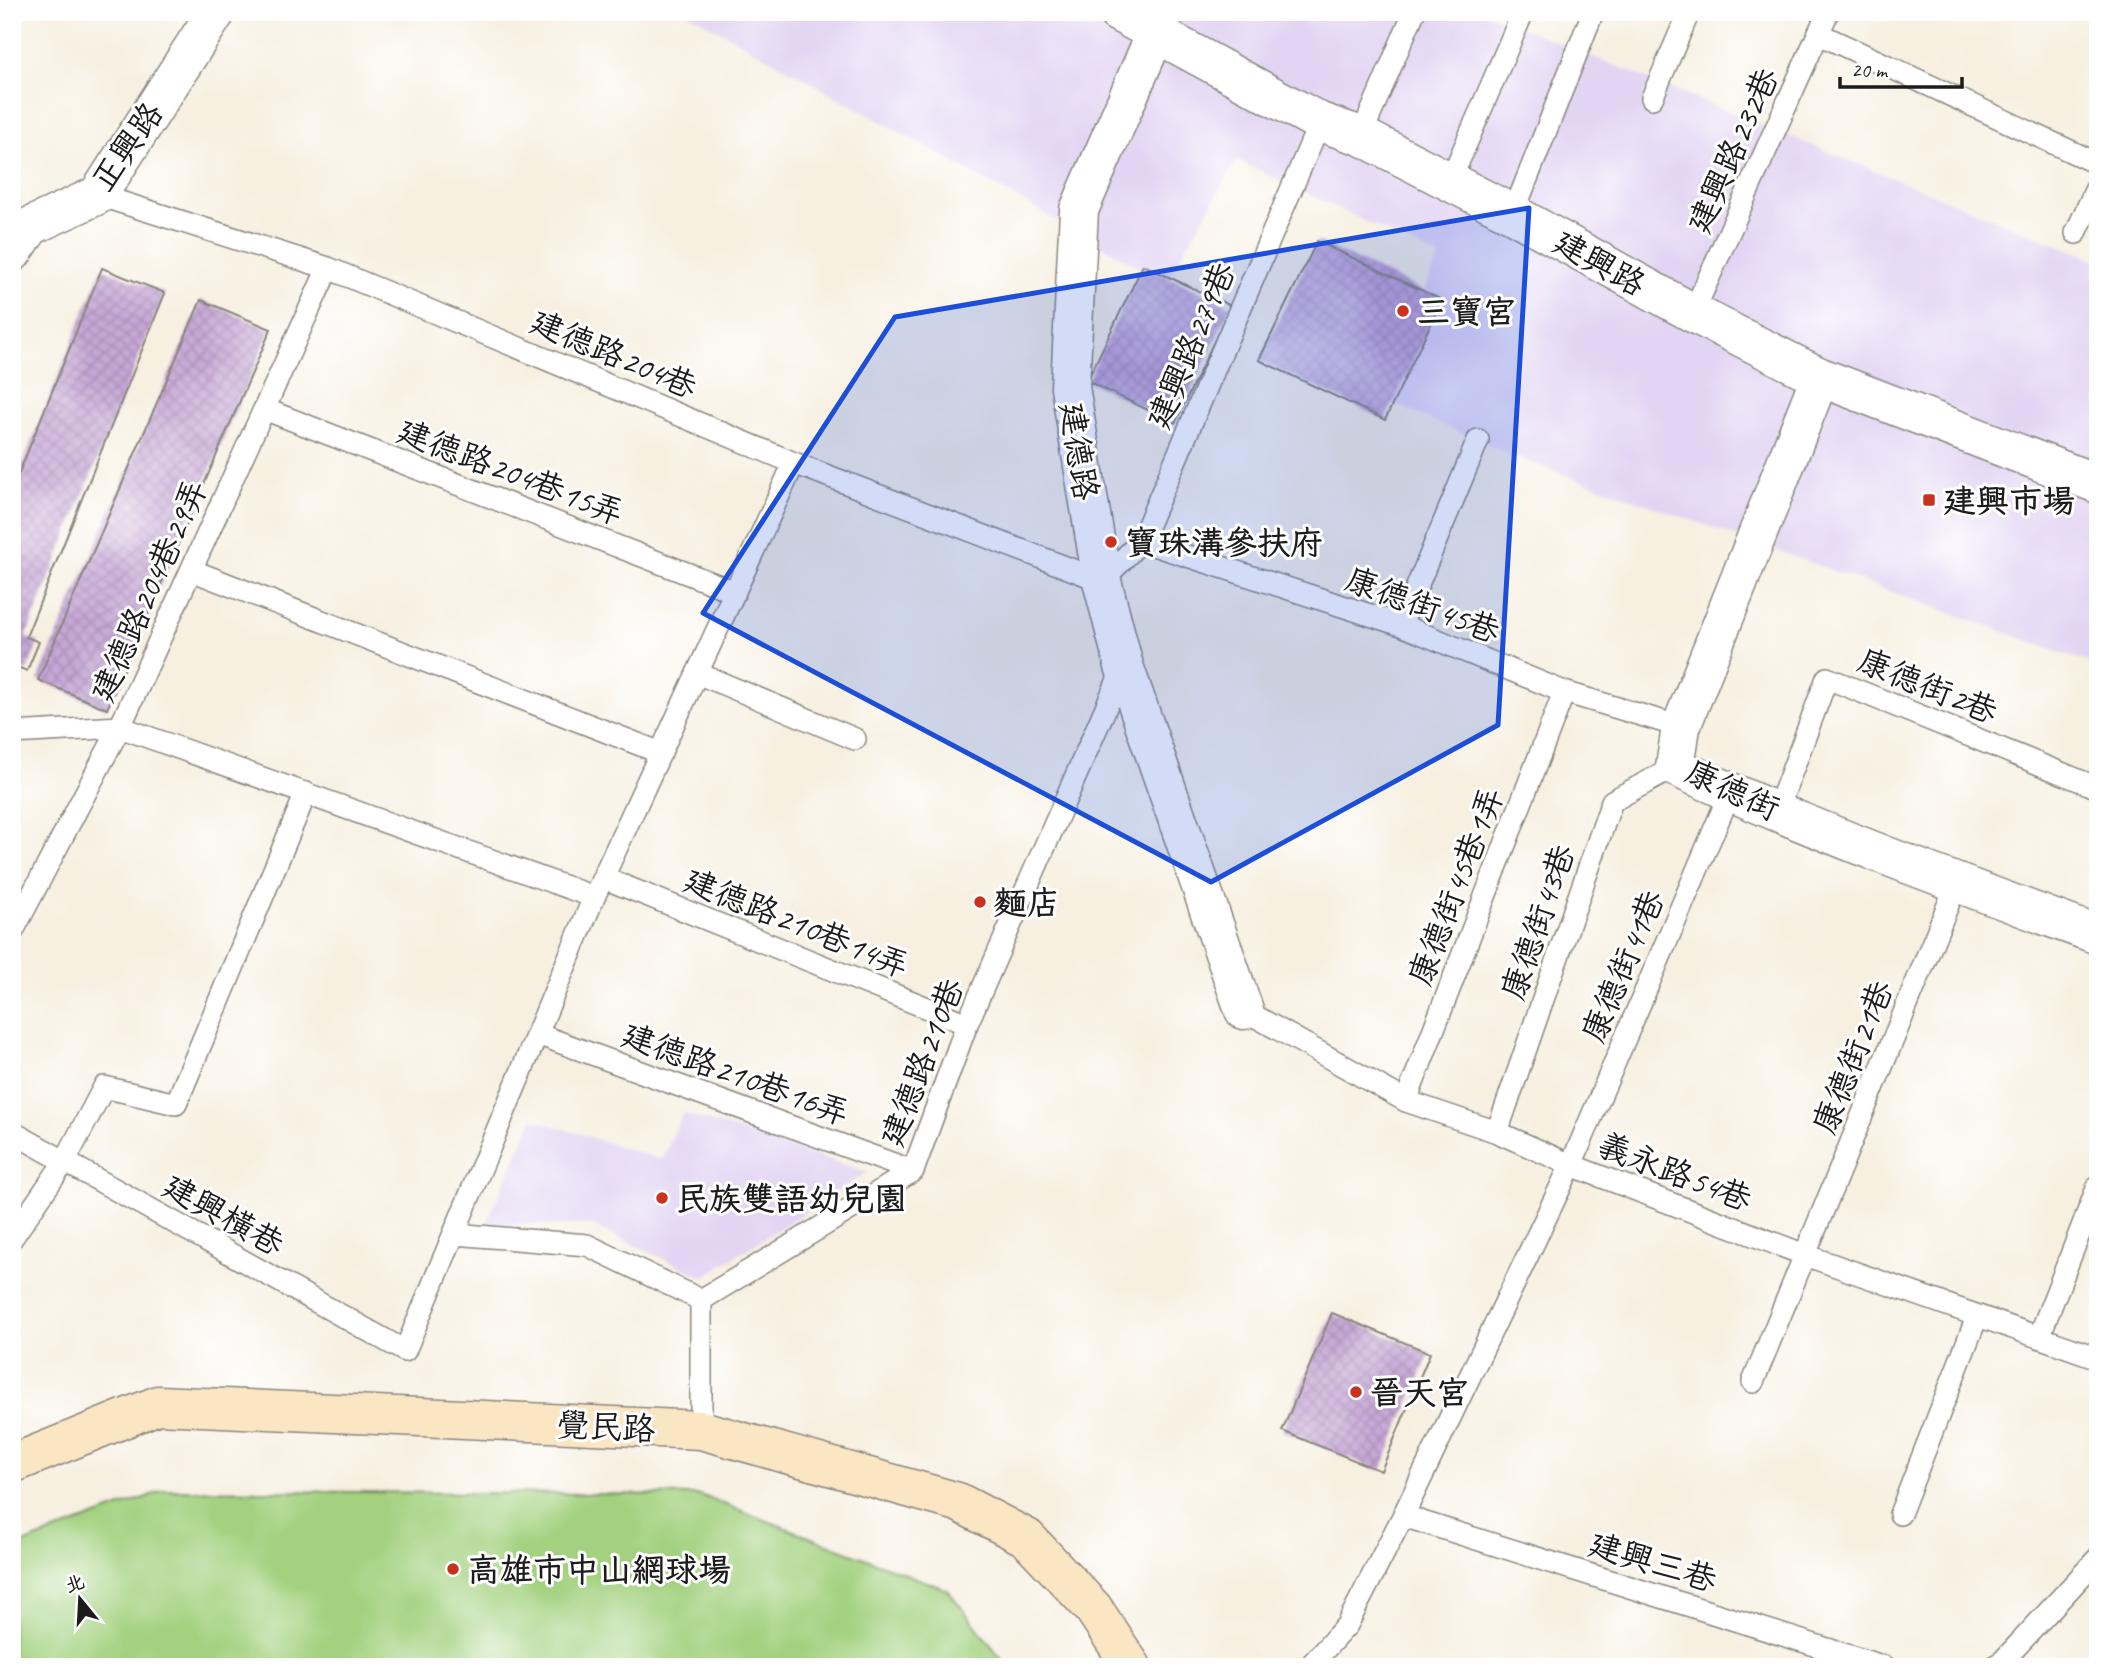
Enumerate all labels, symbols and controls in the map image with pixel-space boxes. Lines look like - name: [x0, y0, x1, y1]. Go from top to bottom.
- scale bar: [1840, 46, 1963, 90]
- text: 20 m: [1851, 57, 1889, 83]
- street label: 建興路232巷: [1678, 61, 1788, 240]
- street label: 正興路: [81, 94, 172, 199]
- street label: 建興路: [1546, 221, 1653, 305]
- street label: 建興路279巷: [1137, 256, 1245, 435]
- place label: 三寶宮: [1417, 291, 1516, 333]
- street label: 建德路204巷: [524, 300, 703, 408]
- marker: 三寶宮: [1395, 303, 1411, 319]
- street label: 建德路: [1051, 399, 1107, 503]
- street label: 建德路204巷15弄: [391, 409, 630, 534]
- street label: 建德路204巷29弄: [81, 473, 217, 708]
- place label: 建興市場: [1943, 480, 2075, 522]
- marker: 建興市場: [1921, 492, 1937, 508]
- place label: 寶珠溝參扶府: [1125, 522, 1323, 564]
- marker: 寶珠溝參扶府: [1103, 534, 1119, 550]
- street label: 康德街45巷: [1339, 558, 1506, 652]
- street label: 康德街2巷: [1852, 639, 2004, 733]
- street label: 康德街: [1679, 750, 1786, 830]
- street label: 康德街45巷1弄: [1399, 781, 1513, 992]
- street label: 康德街43巷: [1492, 839, 1584, 1006]
- street label: 建德路210巷14弄: [678, 859, 915, 987]
- place label: 麵店: [994, 882, 1060, 924]
- street label: 康德街41巷: [1572, 884, 1674, 1049]
- marker: 麵店: [972, 894, 988, 910]
- street label: 建德路210巷: [871, 972, 973, 1152]
- street label: 康德街21巷: [1803, 975, 1903, 1140]
- street label: 建德路210巷16弄: [616, 1013, 855, 1135]
- street label: 義永路54巷: [1592, 1123, 1758, 1221]
- street label: 建興橫巷: [156, 1165, 291, 1265]
- place label: 民族雙語幼兒園: [676, 1178, 907, 1220]
- marker: 民族雙語幼兒園: [654, 1190, 670, 1206]
- place label: 晉天宮: [1370, 1372, 1469, 1414]
- marker: 晉天宮: [1348, 1384, 1364, 1400]
- street label: 覺民路: [555, 1403, 656, 1451]
- street label: 建興三巷: [1583, 1523, 1722, 1601]
- place label: 高雄市中山網球場: [467, 1549, 731, 1591]
- marker: 高雄市中山網球場: [445, 1561, 461, 1577]
- north arrow: [46, 1564, 116, 1634]
- text: 北: [62, 1569, 88, 1598]

